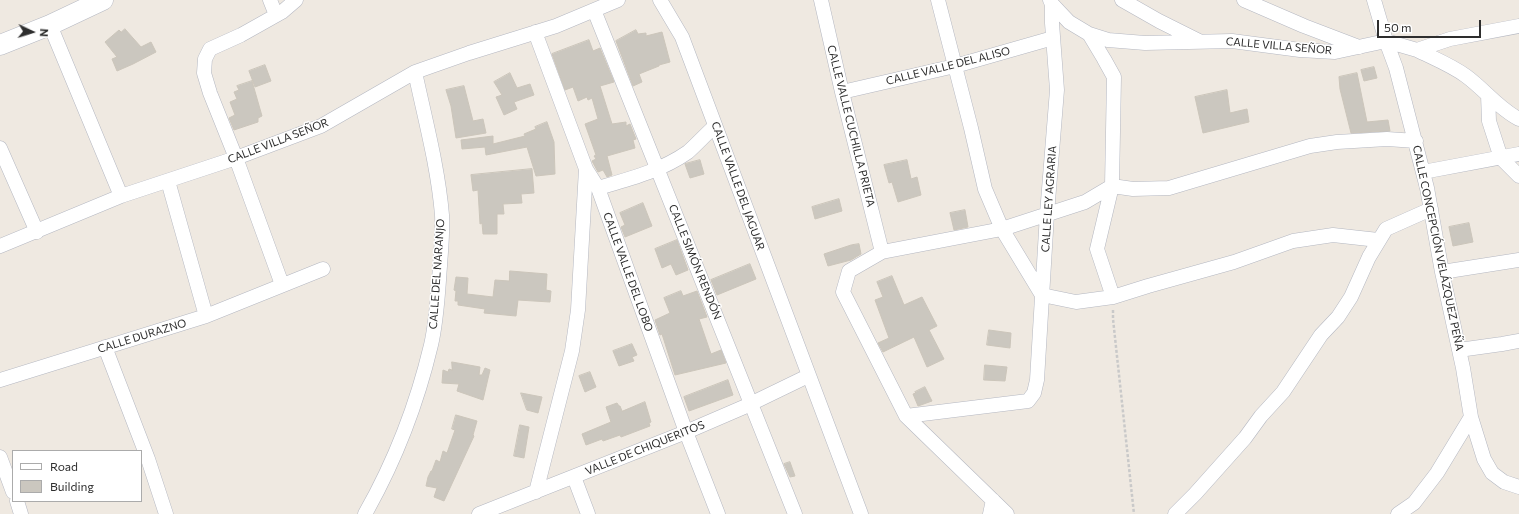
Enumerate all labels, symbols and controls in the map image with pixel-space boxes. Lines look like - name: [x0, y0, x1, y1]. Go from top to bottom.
- north arrow: [12, 12, 52, 52]
- scale bar: [1379, 12, 1483, 38]
- text: 50 m: [1384, 20, 1412, 34]
- text: N: [38, 28, 51, 37]
- street label: CALLE VILLA SEÑOR: [1225, 35, 1333, 57]
- street label: CALLE VALLE CUCHILLA PRIETA: [824, 44, 878, 208]
- street label: CALLE VALLE DEL ALISO: [885, 44, 1011, 88]
- street label: CALLE VILLA SEÑOR: [226, 116, 330, 166]
- street label: CALLE VALLE DEL JAGUAR: [709, 120, 767, 252]
- street label: CALLE CONCEPCIÓN VELÁZQUEZ PEÑA: [1410, 144, 1466, 352]
- street label: CALLE LEY AGRARIA: [1039, 145, 1059, 253]
- street label: CALLE SIMÓN RENDÓN: [666, 202, 724, 322]
- street label: CALLE VALLE DEL LOBO: [600, 210, 656, 334]
- street label: CALLE DEL NARANJO: [427, 218, 447, 330]
- street label: CALLE DURAZNO: [96, 316, 188, 356]
- street label: VALLE DE CHIQUERITOS: [584, 418, 706, 478]
- legend: [12, 450, 142, 502]
- text: Road: [50, 459, 78, 473]
- text: Building: [50, 479, 94, 493]

